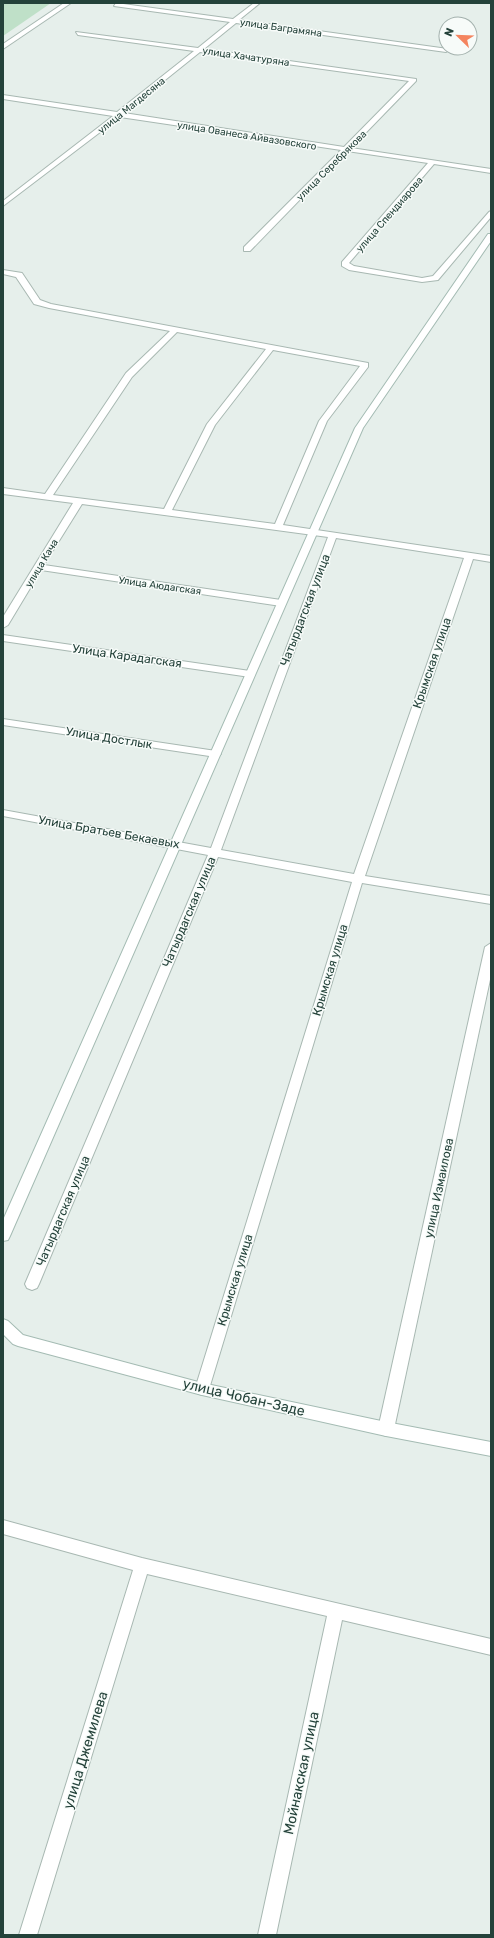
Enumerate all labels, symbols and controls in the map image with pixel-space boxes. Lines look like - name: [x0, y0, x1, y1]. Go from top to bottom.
- street label: улица Баграмяна: [239, 16, 323, 40]
- north arrow: [438, 16, 478, 56]
- text: N: [442, 26, 457, 38]
- street label: улица Хачатуряна: [202, 45, 290, 69]
- street label: улица Магдесяна: [96, 75, 168, 137]
- street label: улица Ованеса Айвазовского: [176, 119, 318, 153]
- street label: улица Серебрякова: [294, 128, 369, 203]
- street label: улица Спендиарова: [354, 175, 426, 255]
- street label: улица Кача: [23, 537, 61, 590]
- street label: Чатырдагская улица: [277, 552, 333, 668]
- street label: Улица Аюдагская: [118, 574, 202, 598]
- street label: Крымская улица: [410, 616, 454, 710]
- street label: Улица Карадагская: [71, 641, 183, 671]
- street label: Улица Достлык: [65, 724, 154, 752]
- street label: Улица Братьев Бекаевых: [37, 813, 181, 851]
- street label: Чатырдагская улица: [159, 855, 219, 969]
- street label: Крымская улица: [309, 922, 351, 1018]
- street label: улица Измаилова: [422, 1137, 456, 1239]
- street label: Чатырдагская улица: [33, 1154, 93, 1268]
- street label: Крымская улица: [214, 1232, 256, 1328]
- street label: улица Чобан-Заде: [181, 1375, 307, 1420]
- street label: улица Джемилева: [59, 1689, 111, 1811]
- street label: Мойнакская улица: [280, 1710, 323, 1836]

